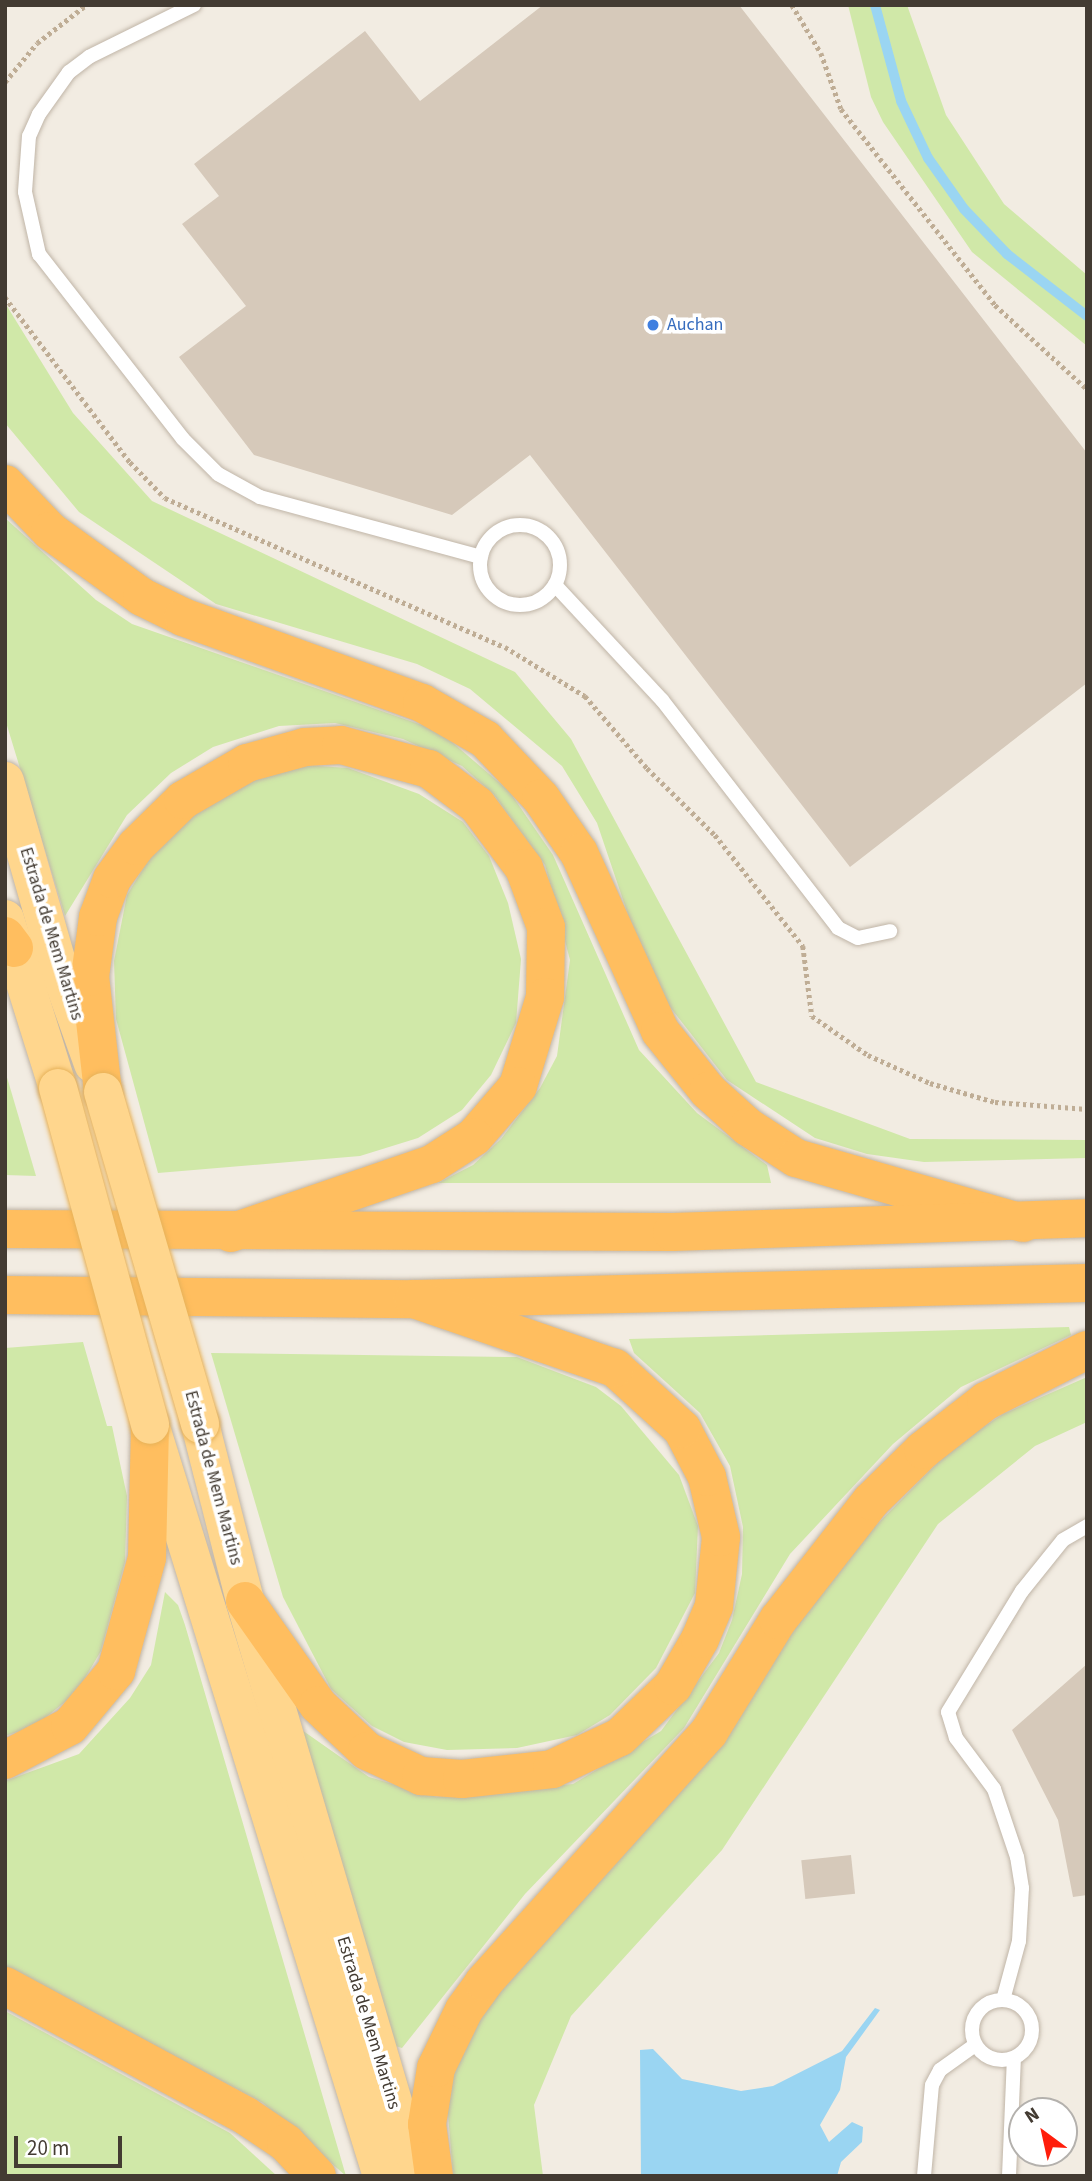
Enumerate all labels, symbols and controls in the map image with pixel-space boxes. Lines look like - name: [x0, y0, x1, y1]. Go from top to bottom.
- place label: Auchan: [667, 314, 723, 336]
- marker: Auchan: [645, 317, 661, 333]
- street label: Estrada de Mem Martins: [14, 845, 88, 1023]
- street label: Estrada de Mem Martins: [179, 1388, 247, 1568]
- street label: Estrada de Mem Martins: [331, 1934, 405, 2112]
- north arrow: [1008, 2097, 1078, 2167]
- text: N: [1020, 2101, 1045, 2130]
- scale bar: [18, 2122, 126, 2166]
- text: 20 m: [27, 2133, 69, 2163]

